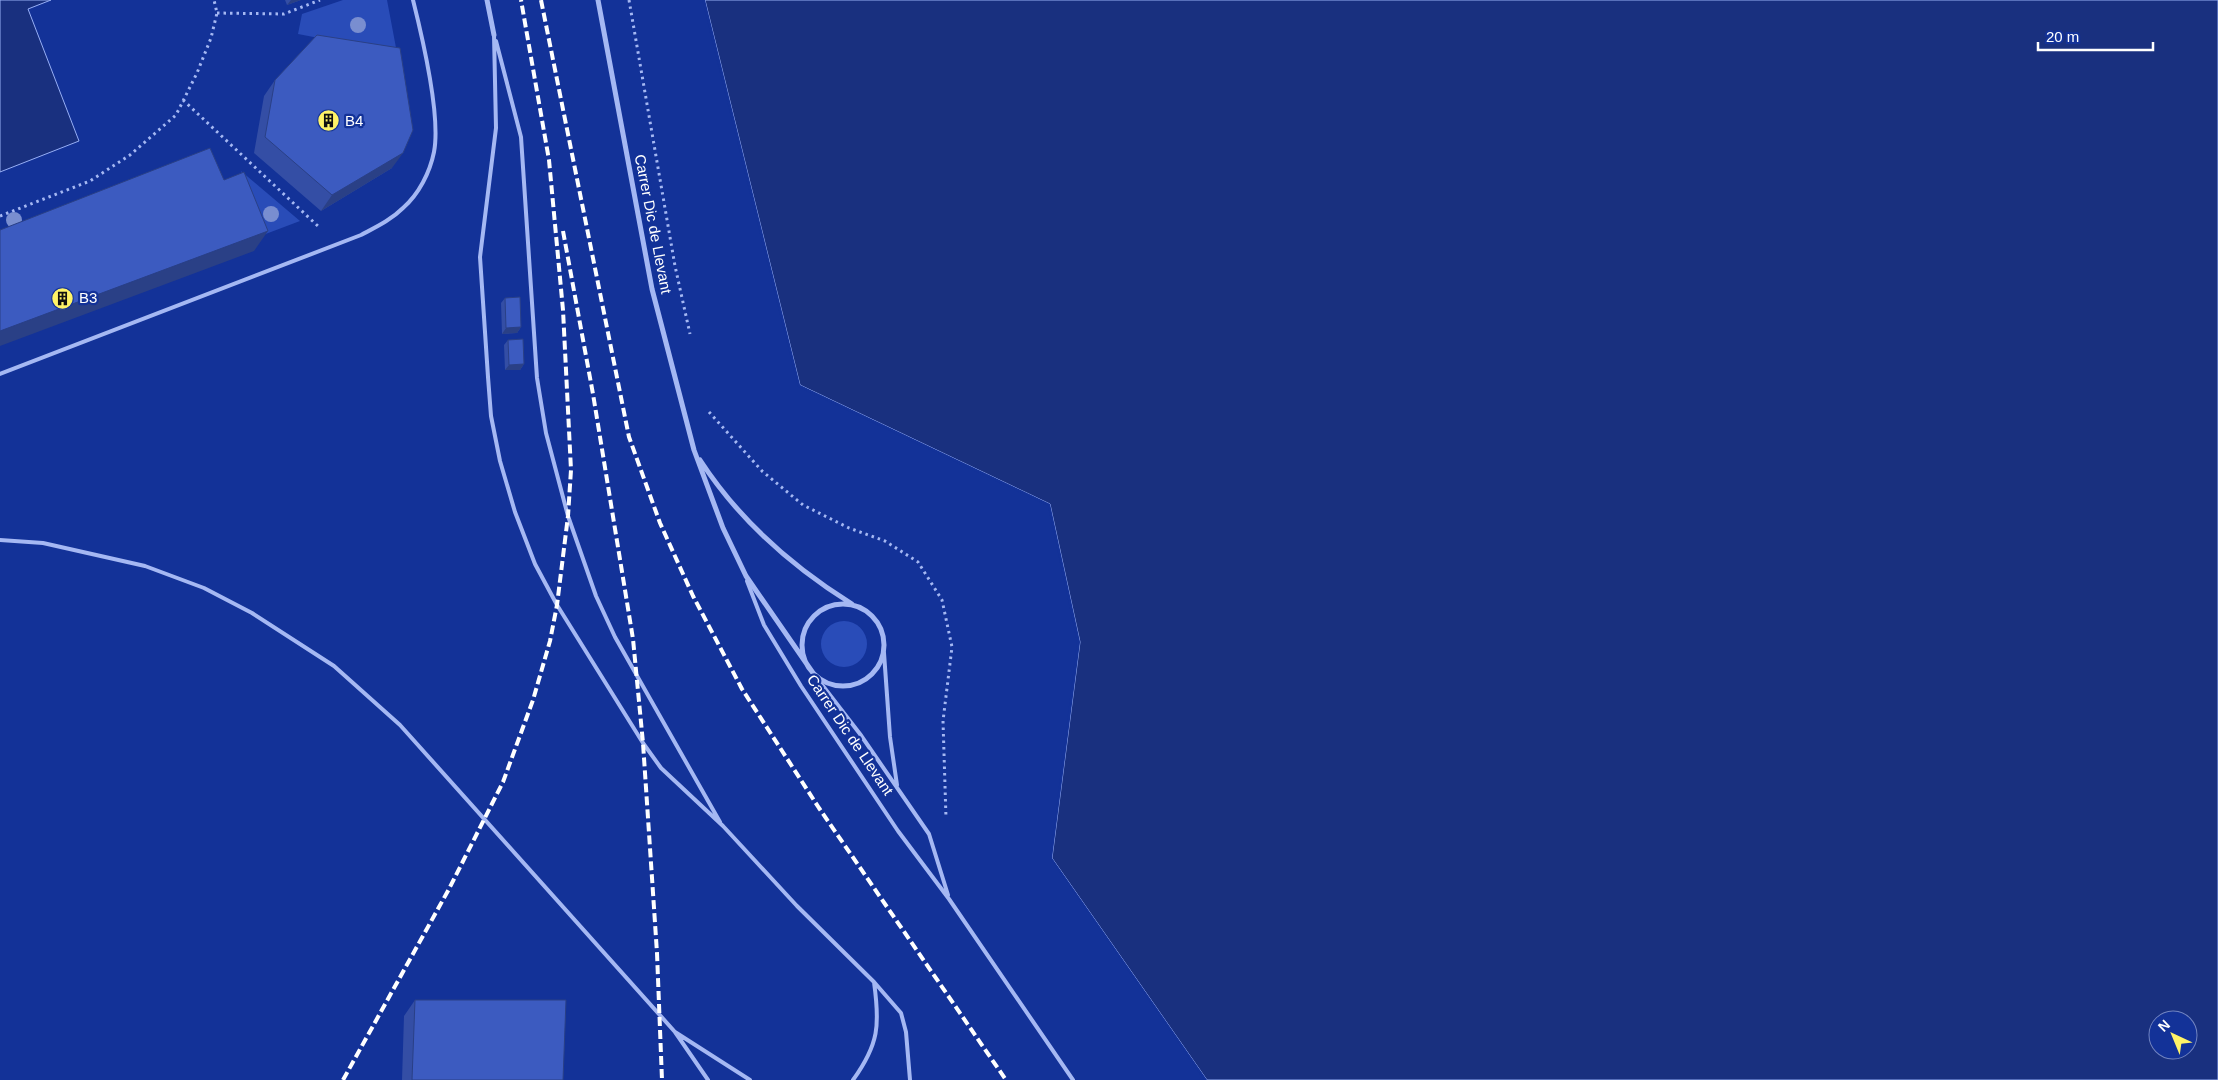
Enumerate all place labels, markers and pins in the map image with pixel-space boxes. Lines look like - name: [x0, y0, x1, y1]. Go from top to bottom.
- building icon: B4: [317, 109, 341, 133]
- place label: B4: [345, 112, 363, 129]
- building icon: B3: [51, 286, 75, 310]
- place label: B3: [79, 289, 97, 306]

